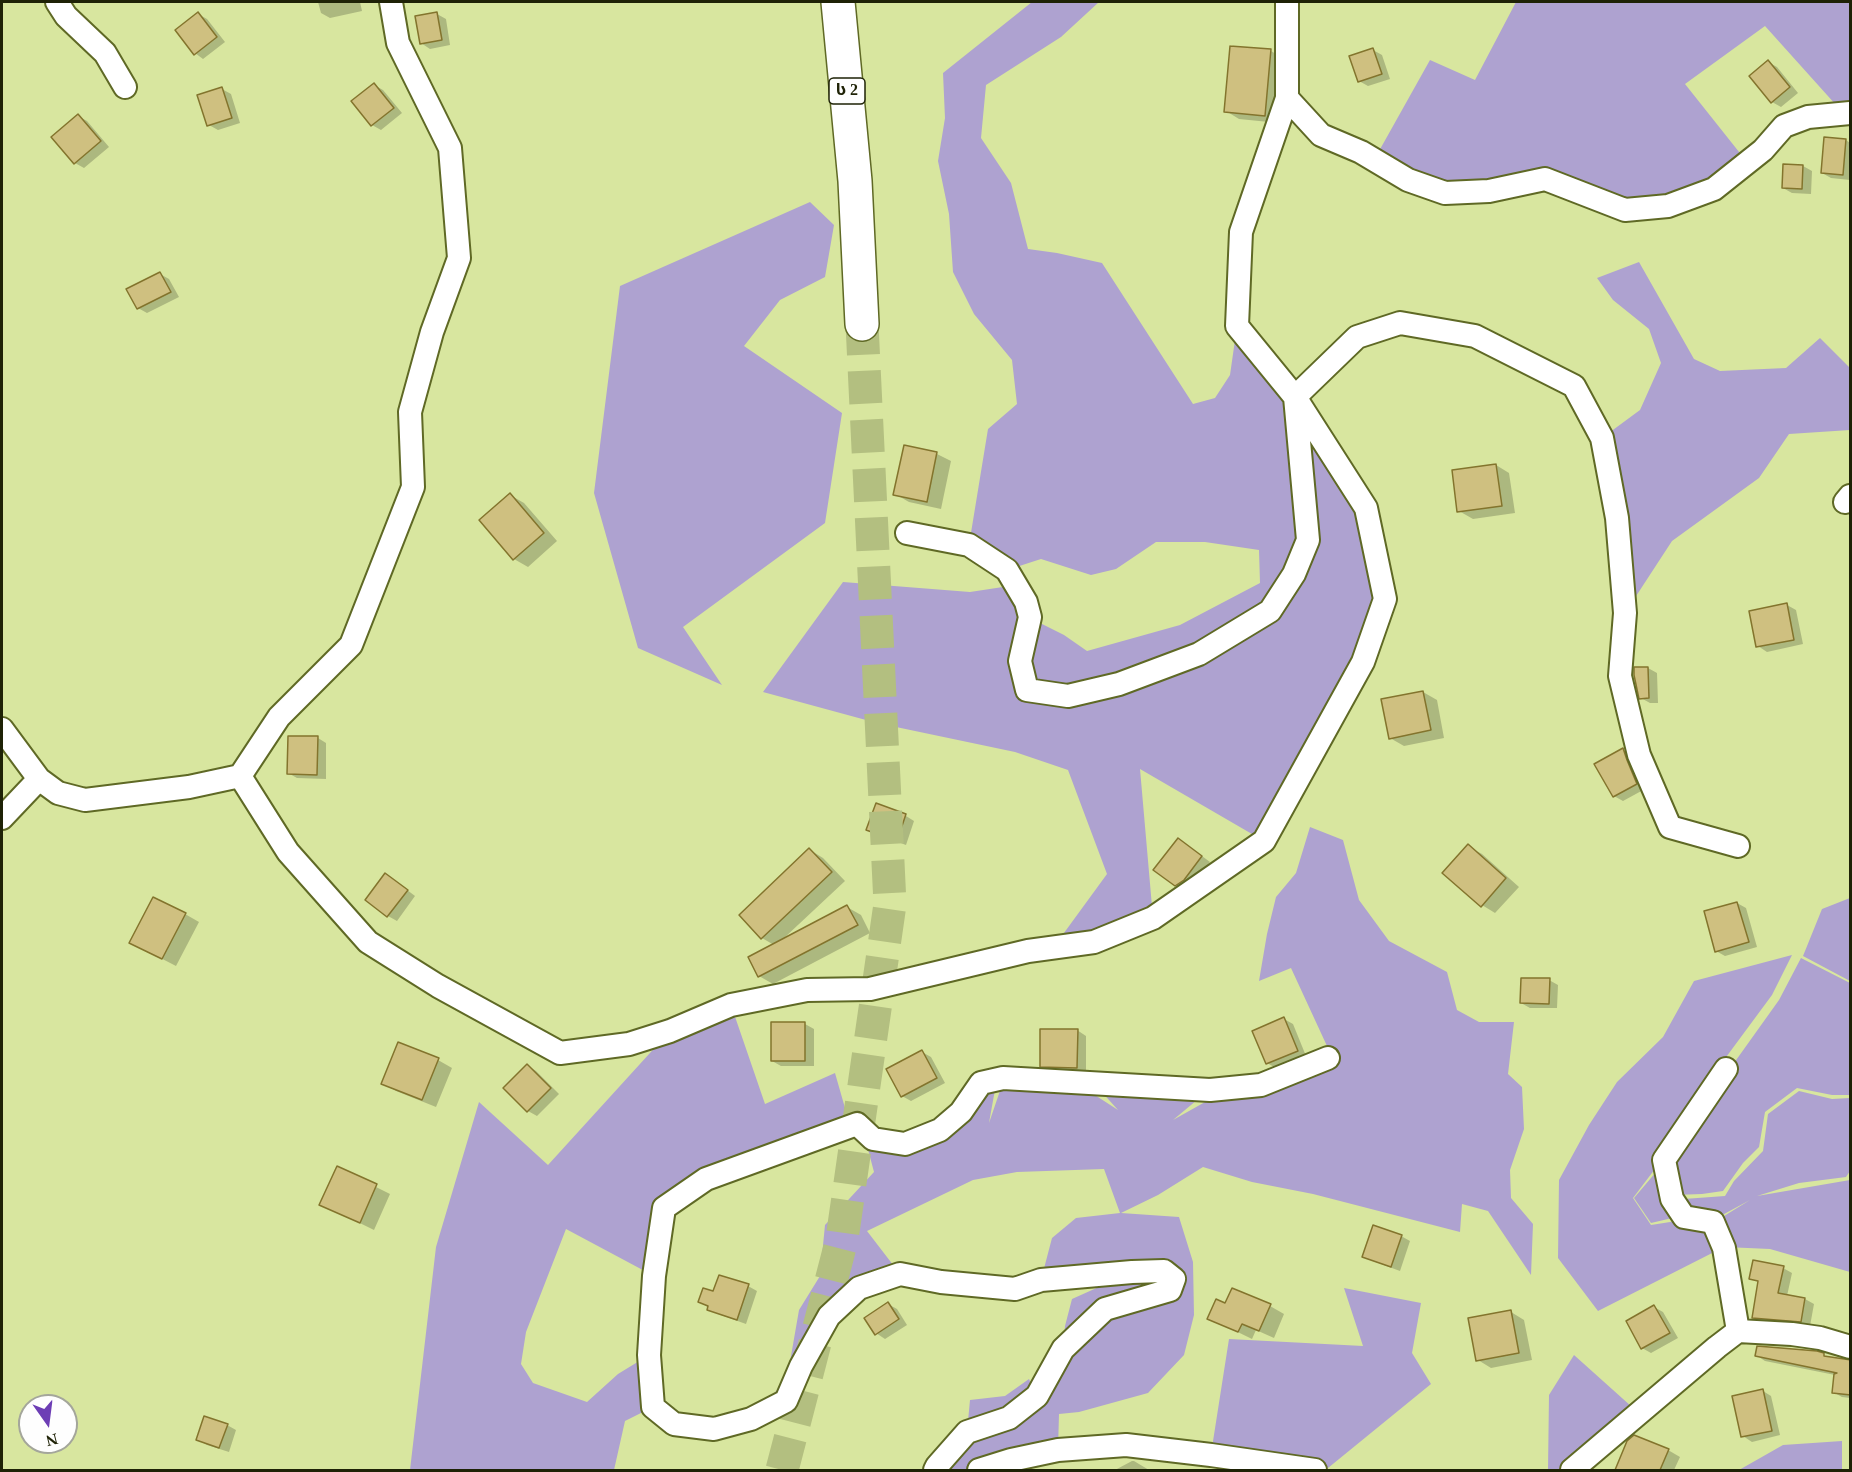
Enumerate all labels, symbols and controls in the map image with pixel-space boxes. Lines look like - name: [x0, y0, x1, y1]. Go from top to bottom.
- road number: ს 2: [829, 78, 865, 104]
- north arrow: [18, 1394, 78, 1454]
- text: N: [44, 1430, 60, 1450]

